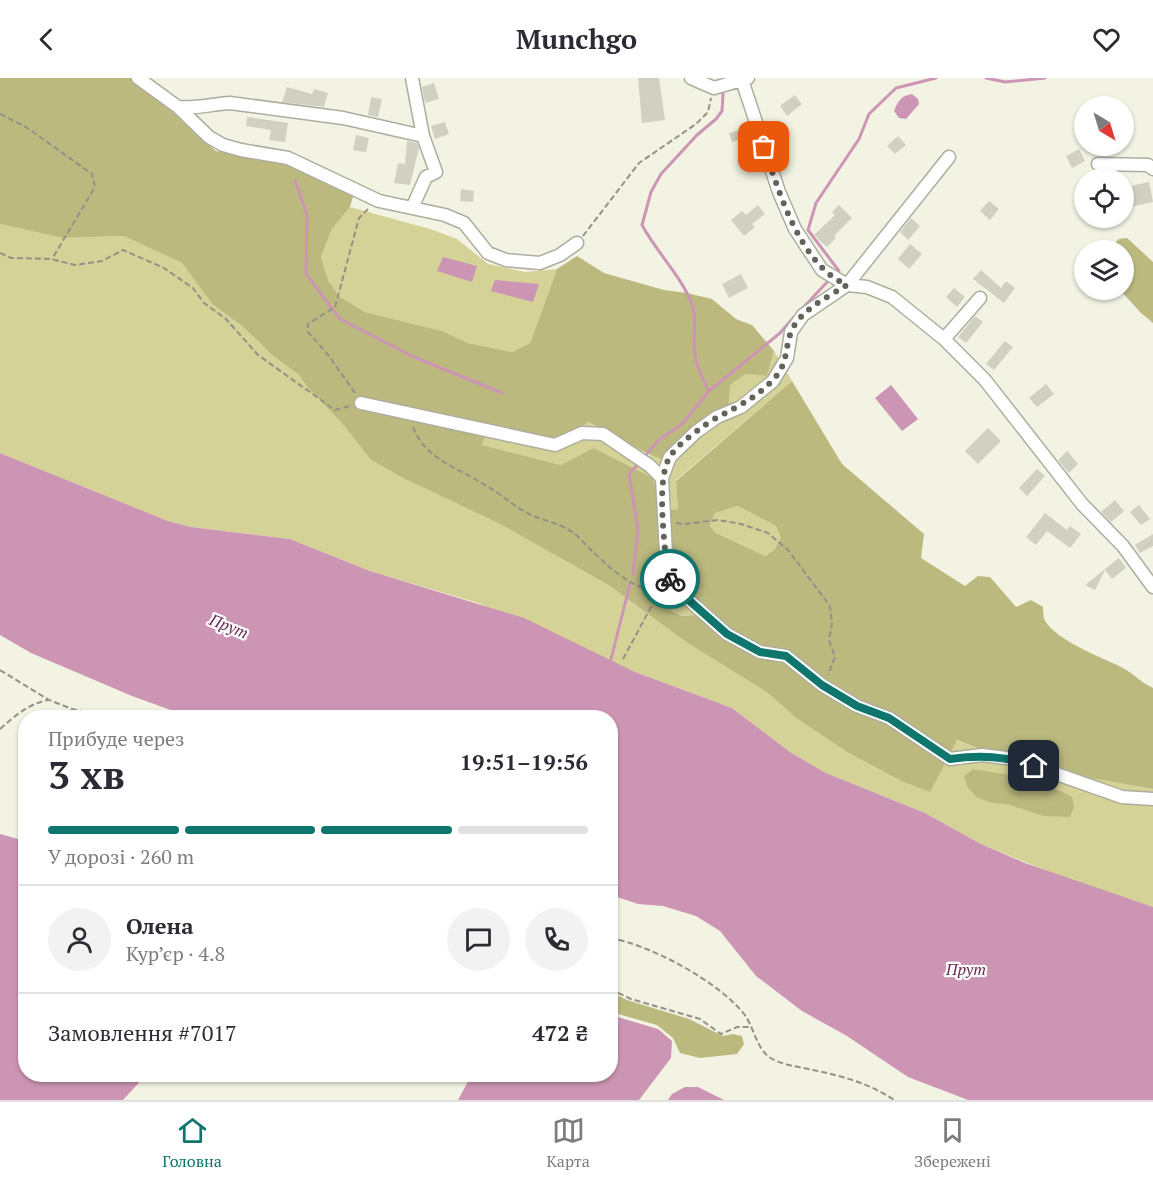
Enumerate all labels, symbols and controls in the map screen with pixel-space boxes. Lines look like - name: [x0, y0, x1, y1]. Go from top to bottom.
- text: Munchgo: [516, 21, 637, 57]
- icon: back: [30, 23, 63, 56]
- icon: heart: [1090, 23, 1123, 56]
- north arrow: [1074, 96, 1134, 156]
- map controls: [1074, 96, 1134, 300]
- pin: [738, 121, 789, 172]
- icon: bag: [747, 130, 780, 163]
- button: locate: [1074, 168, 1134, 228]
- button: layers: [1074, 240, 1134, 300]
- courier: [640, 549, 700, 609]
- icon: bike: [654, 563, 687, 596]
- water label: Прут: [205, 608, 252, 644]
- text: Прибуде через: [48, 725, 185, 752]
- pin: [1008, 740, 1059, 791]
- text: 19:51–19:56: [460, 747, 588, 776]
- text: 3 хв: [48, 748, 125, 800]
- icon: home: [1017, 749, 1050, 782]
- text: У дорозі · 260 m: [48, 843, 194, 870]
- button: person: [48, 908, 111, 971]
- button: chat: [447, 908, 510, 971]
- button: phone: [525, 908, 588, 971]
- text: Олена: [126, 911, 193, 940]
- text: Кур’єр · 4.8: [126, 940, 225, 967]
- water label: Прут: [945, 958, 986, 980]
- text: Замовлення #7017: [48, 1018, 237, 1047]
- text: 472 ₴: [532, 1018, 588, 1047]
- tab: Головна: [162, 1114, 222, 1172]
- tab: Карта: [547, 1114, 590, 1172]
- tab: Збережені: [914, 1114, 991, 1172]

